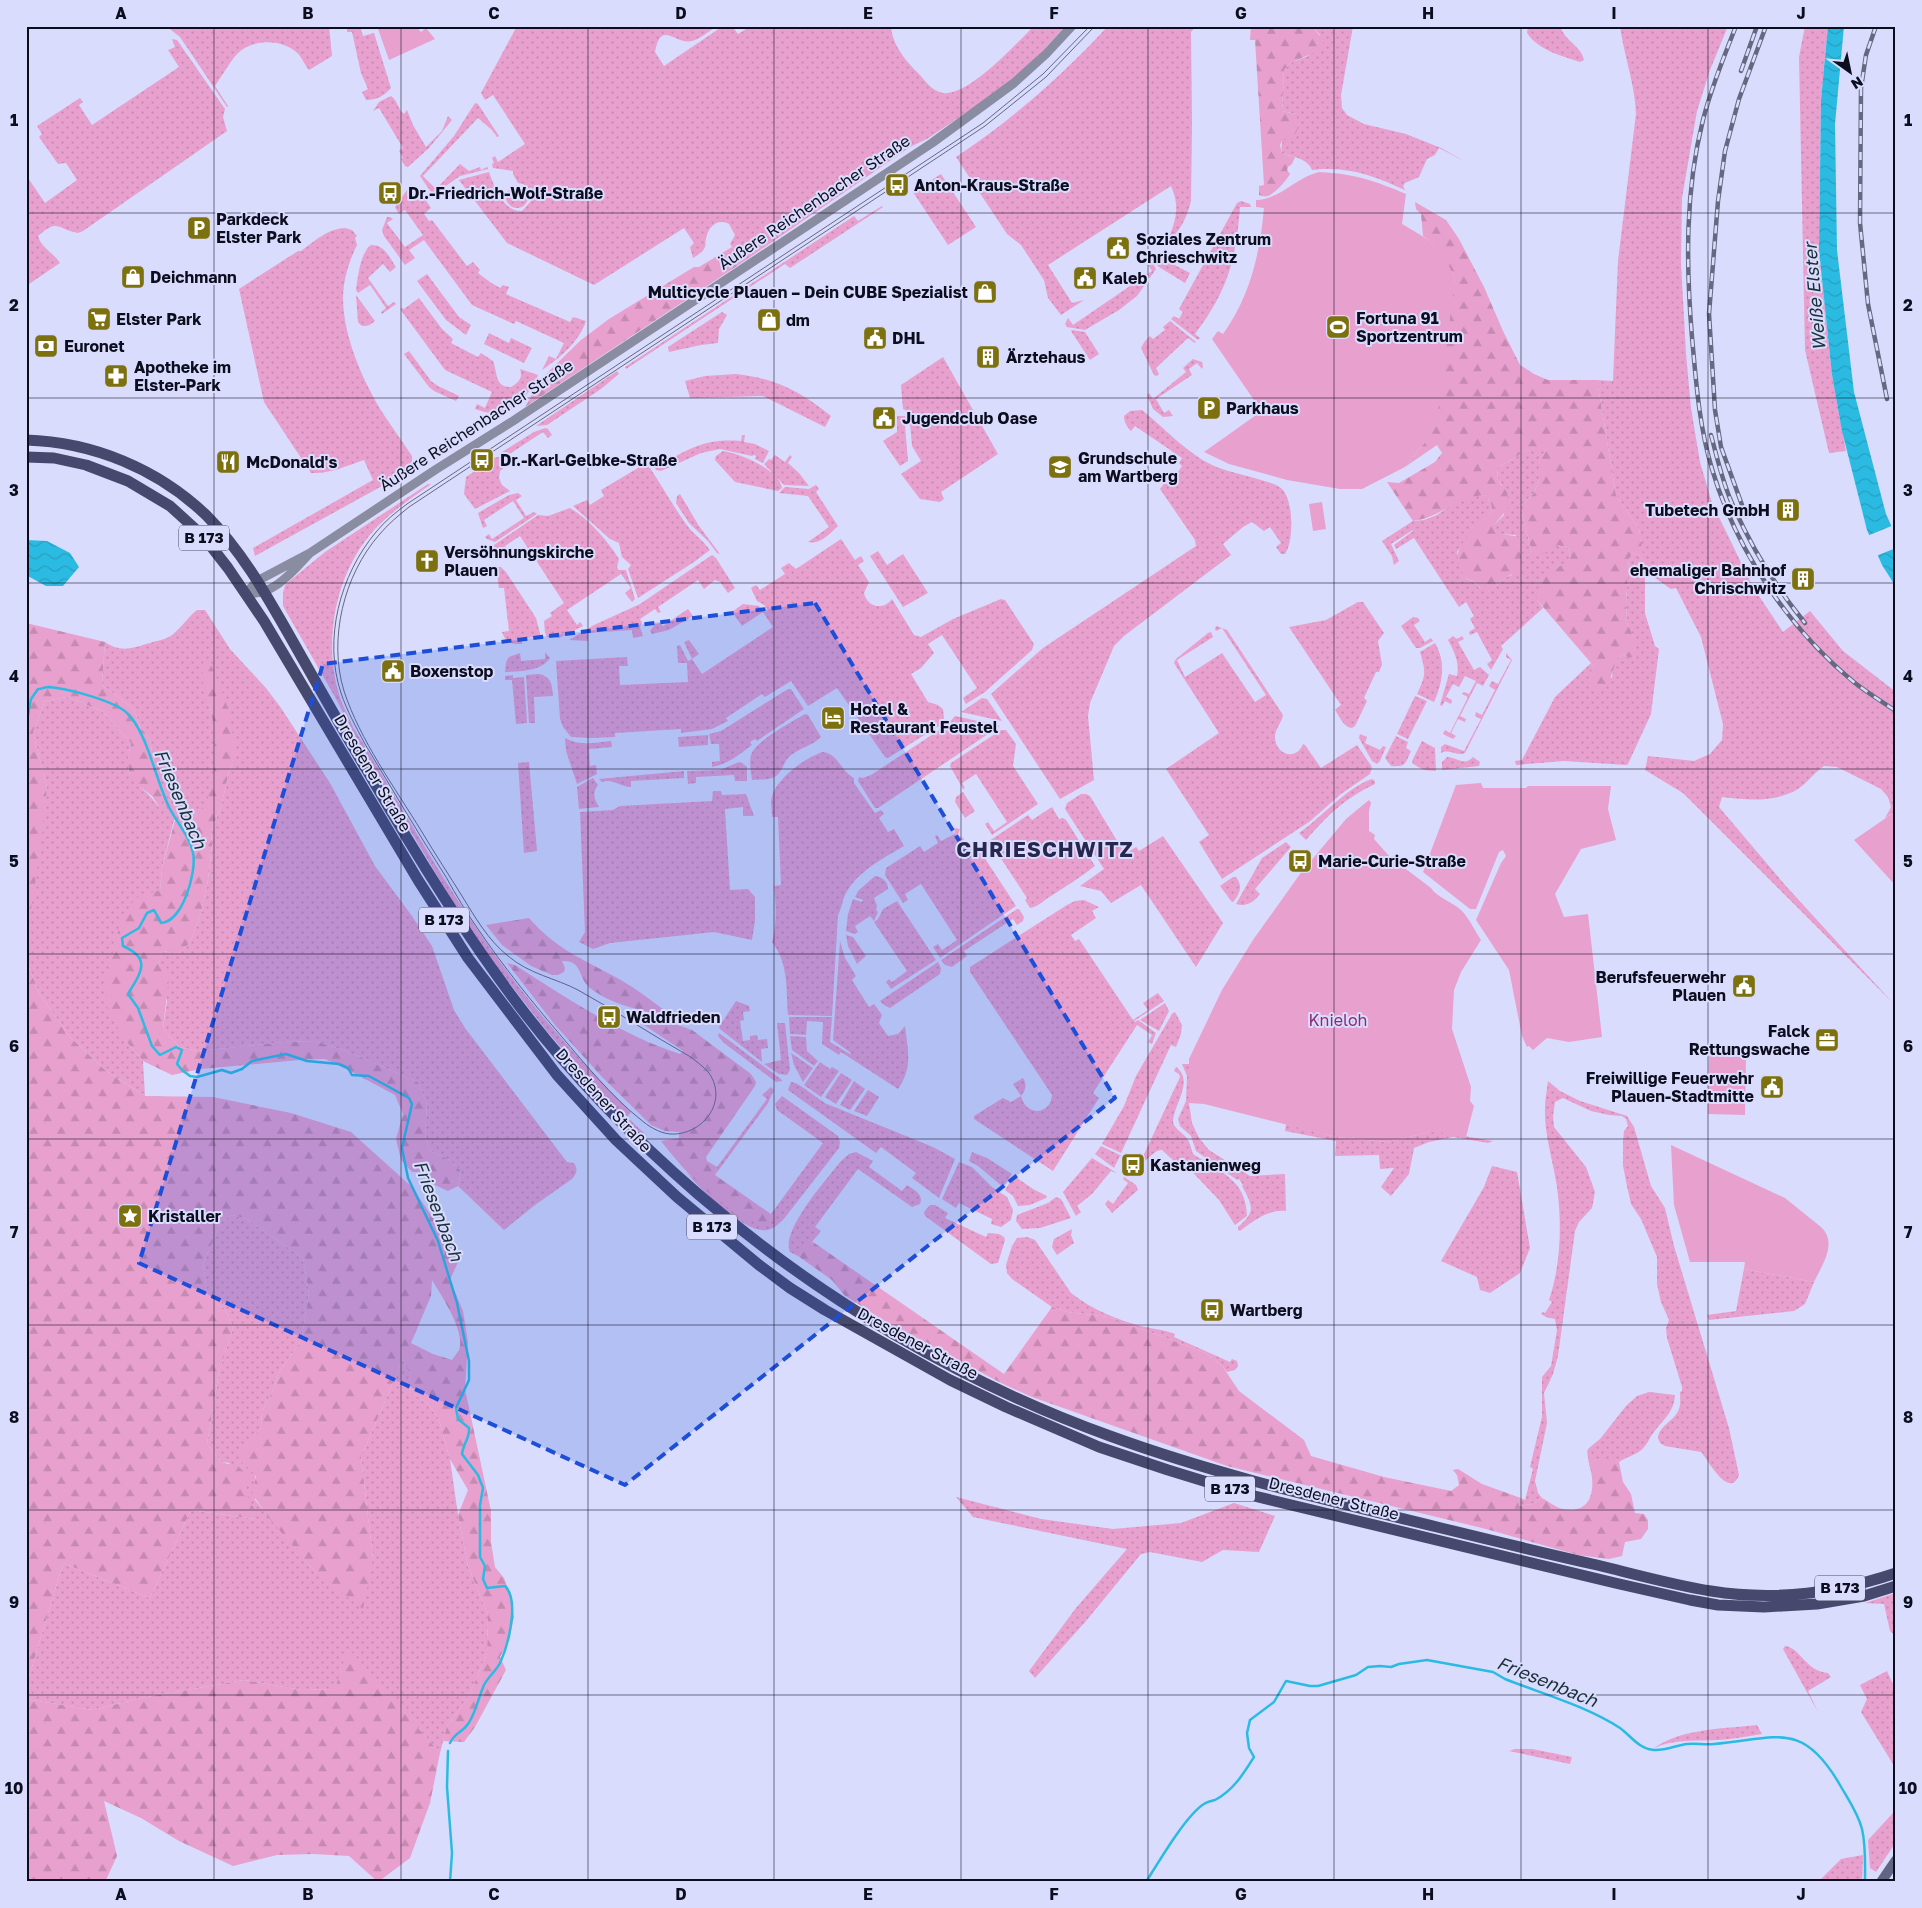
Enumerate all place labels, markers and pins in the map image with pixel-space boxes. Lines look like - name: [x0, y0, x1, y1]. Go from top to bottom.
- bus stop icon: Anton-Kraus-Straße: [884, 172, 910, 198]
- place label: Anton-Kraus-Straße: [914, 175, 1069, 195]
- bus stop icon: Dr.-Friedrich-Wolf-Straße: [377, 180, 403, 206]
- place label: Dr.-Friedrich-Wolf-Straße: [408, 183, 603, 203]
- place label: Parkdeck Elster Park: [216, 209, 302, 247]
- parking icon: Parkdeck Elster Park: [186, 215, 212, 241]
- place label: Soziales Zentrum Chrieschwitz: [1136, 229, 1271, 267]
- public building icon: Soziales Zentrum Chrieschwitz: [1105, 235, 1131, 261]
- shop icon: Deichmann: [120, 264, 146, 290]
- public building icon: Kaleb: [1072, 265, 1098, 291]
- place label: Deichmann: [150, 267, 237, 287]
- place label: Kaleb: [1102, 268, 1147, 288]
- shop icon: Multicycle Plauen – Dein CUBE Spezialist: [972, 279, 998, 305]
- place label: Multicycle Plauen – Dein CUBE Spezialist: [648, 282, 968, 302]
- supermarket icon: Elster Park: [86, 306, 112, 332]
- shop icon: dm: [756, 307, 782, 333]
- place label: Fortuna 91 Sportzentrum: [1356, 308, 1463, 346]
- place label: Elster Park: [116, 309, 202, 329]
- place label: dm: [786, 310, 810, 330]
- sports icon: Fortuna 91 Sportzentrum: [1325, 314, 1351, 340]
- public building icon: DHL: [862, 325, 888, 351]
- place label: DHL: [892, 328, 925, 348]
- bank icon: Euronet: [33, 333, 59, 359]
- place label: Euronet: [64, 336, 125, 356]
- building icon: Ärztehaus: [975, 344, 1001, 370]
- place label: Ärztehaus: [1006, 347, 1085, 367]
- place label: Apotheke im Elster-Park: [134, 357, 231, 395]
- pharmacy icon: Apotheke im Elster-Park: [103, 363, 129, 389]
- parking icon: Parkhaus: [1196, 395, 1222, 421]
- place label: Parkhaus: [1226, 398, 1299, 418]
- public building icon: Jugendclub Oase: [871, 405, 897, 431]
- place label: Jugendclub Oase: [902, 408, 1037, 428]
- bus stop icon: Dr.-Karl-Gelbke-Straße: [469, 447, 495, 473]
- place label: Grundschule am Wartberg: [1078, 448, 1178, 486]
- restaurant icon: McDonald's: [215, 449, 241, 475]
- place label: Dr.-Karl-Gelbke-Straße: [500, 450, 677, 470]
- place label: McDonald's: [246, 452, 337, 472]
- school or university icon: Grundschule am Wartberg: [1047, 454, 1073, 480]
- building icon: Tubetech GmbH: [1775, 497, 1801, 523]
- place label: Tubetech GmbH: [1645, 500, 1770, 520]
- place label: Versöhnungskirche Plauen: [444, 542, 594, 580]
- church icon: Versöhnungskirche Plauen: [414, 548, 440, 574]
- place label: ehemaliger Bahnhof Chrischwitz: [1630, 560, 1786, 598]
- building icon: ehemaliger Bahnhof Chrischwitz: [1790, 566, 1816, 592]
- public building icon: Boxenstop: [380, 658, 406, 684]
- place label: Boxenstop: [410, 661, 494, 681]
- place label: Hotel & Restaurant Feustel: [850, 699, 999, 737]
- hotel icon: Hotel & Restaurant Feustel: [820, 705, 846, 731]
- bus stop icon: Marie-Curie-Straße: [1287, 848, 1313, 874]
- place label: Marie-Curie-Straße: [1318, 851, 1466, 871]
- place label: Berufsfeuerwehr Plauen: [1596, 967, 1726, 1005]
- public building icon: Berufsfeuerwehr Plauen: [1731, 973, 1757, 999]
- bus stop icon: Waldfrieden: [596, 1004, 622, 1030]
- place label: Waldfrieden: [626, 1007, 720, 1027]
- place label: Falck Rettungswache: [1689, 1021, 1811, 1059]
- office icon: Falck Rettungswache: [1814, 1027, 1840, 1053]
- place label: Freiwillige Feuerwehr Plauen-Stadtmitte: [1586, 1068, 1754, 1106]
- public building icon: Freiwillige Feuerwehr Plauen-Stadtmitte: [1759, 1074, 1785, 1100]
- bus stop icon: Kastanienweg: [1120, 1152, 1146, 1178]
- place label: Kastanienweg: [1150, 1155, 1261, 1175]
- place icon: Kristaller: [117, 1203, 143, 1229]
- place label: Kristaller: [148, 1206, 221, 1226]
- bus stop icon: Wartberg: [1199, 1297, 1225, 1323]
- place label: Wartberg: [1230, 1300, 1303, 1320]

